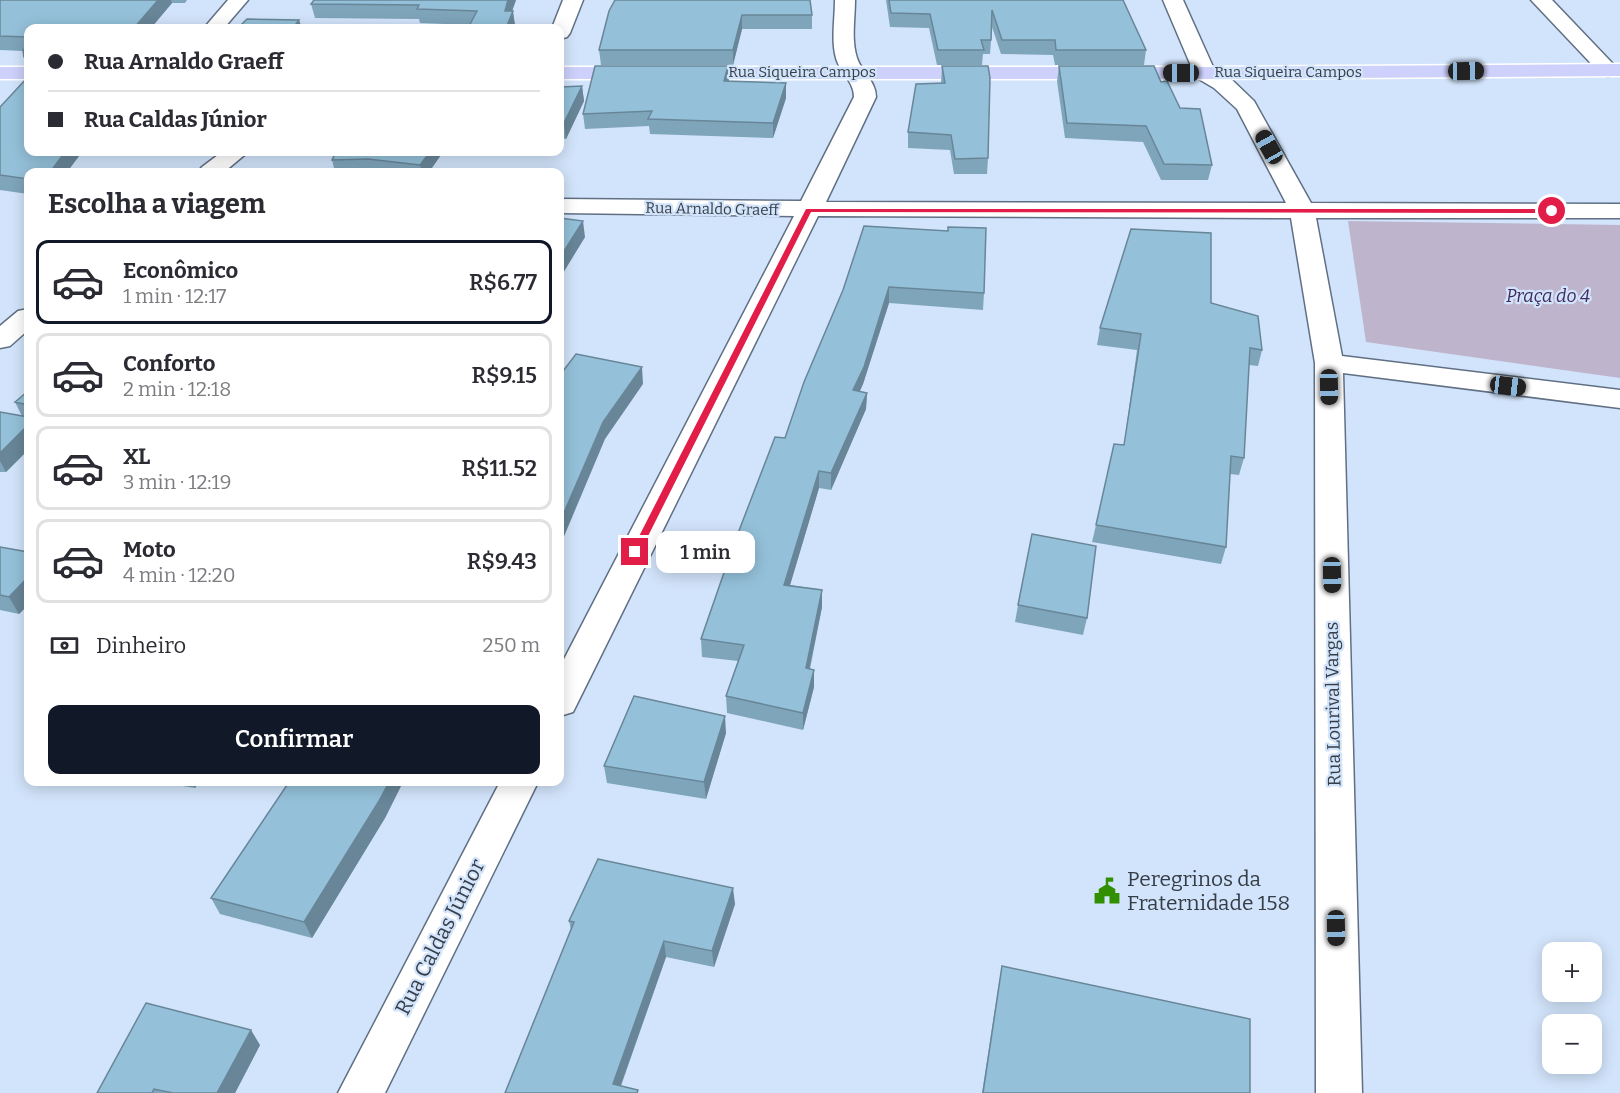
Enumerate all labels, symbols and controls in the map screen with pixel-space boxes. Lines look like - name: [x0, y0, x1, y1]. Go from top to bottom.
- text: Rua Arnaldo Graeff: [84, 48, 283, 75]
- car: [1448, 62, 1484, 80]
- street label: Rua Siqueira Campos: [728, 63, 876, 81]
- street label: Rua Siqueira Campos: [1214, 63, 1362, 81]
- car: [1163, 64, 1199, 82]
- text: Rua Caldas Júnior: [84, 106, 267, 133]
- car: [1252, 127, 1286, 167]
- text: Escolha a viagem: [48, 188, 266, 220]
- route start: [1538, 197, 1565, 224]
- street label: Rua Arnaldo Graeff: [645, 199, 781, 219]
- icon: car: [51, 255, 105, 309]
- text: Econômico: [123, 257, 238, 284]
- text: R$6.77: [469, 269, 537, 296]
- text: 1 min · 12:17: [123, 284, 226, 308]
- park label: Praça do 4: [1506, 285, 1590, 307]
- icon: car: [51, 348, 105, 402]
- text: Conforto: [123, 350, 215, 377]
- text: R$9.15: [471, 362, 537, 389]
- car: [1320, 369, 1338, 405]
- car: [1489, 375, 1527, 397]
- text: 2 min · 12:18: [123, 377, 231, 401]
- icon: car: [51, 441, 105, 495]
- text: XL: [123, 443, 150, 470]
- text: R$11.52: [461, 455, 537, 482]
- text: 3 min · 12:19: [123, 470, 231, 494]
- callout: 1 min: [656, 531, 755, 573]
- icon: car: [51, 534, 105, 588]
- text: Moto: [123, 536, 176, 563]
- route end: [621, 538, 648, 565]
- text: 1 min: [680, 540, 731, 564]
- text: R$9.43: [467, 548, 537, 575]
- car: [1323, 557, 1341, 593]
- text: 4 min · 12:20: [123, 563, 236, 587]
- street label: Rua Lourival Vargas: [1321, 622, 1345, 786]
- icon: cash: [48, 629, 81, 662]
- text: Dinheiro: [96, 632, 186, 659]
- text: 250 m: [483, 633, 540, 657]
- button: Confirmar: [48, 705, 540, 774]
- street label: Rua Caldas Júnior: [390, 855, 490, 1019]
- place label: Peregrinos da Fraternidade 158: [1127, 866, 1290, 916]
- public building icon: Peregrinos da Fraternidade 158: [1092, 876, 1122, 906]
- car: [1327, 910, 1345, 946]
- map controls: [1542, 942, 1602, 1074]
- button: +: [1542, 942, 1602, 1002]
- button: −: [1542, 1014, 1602, 1074]

